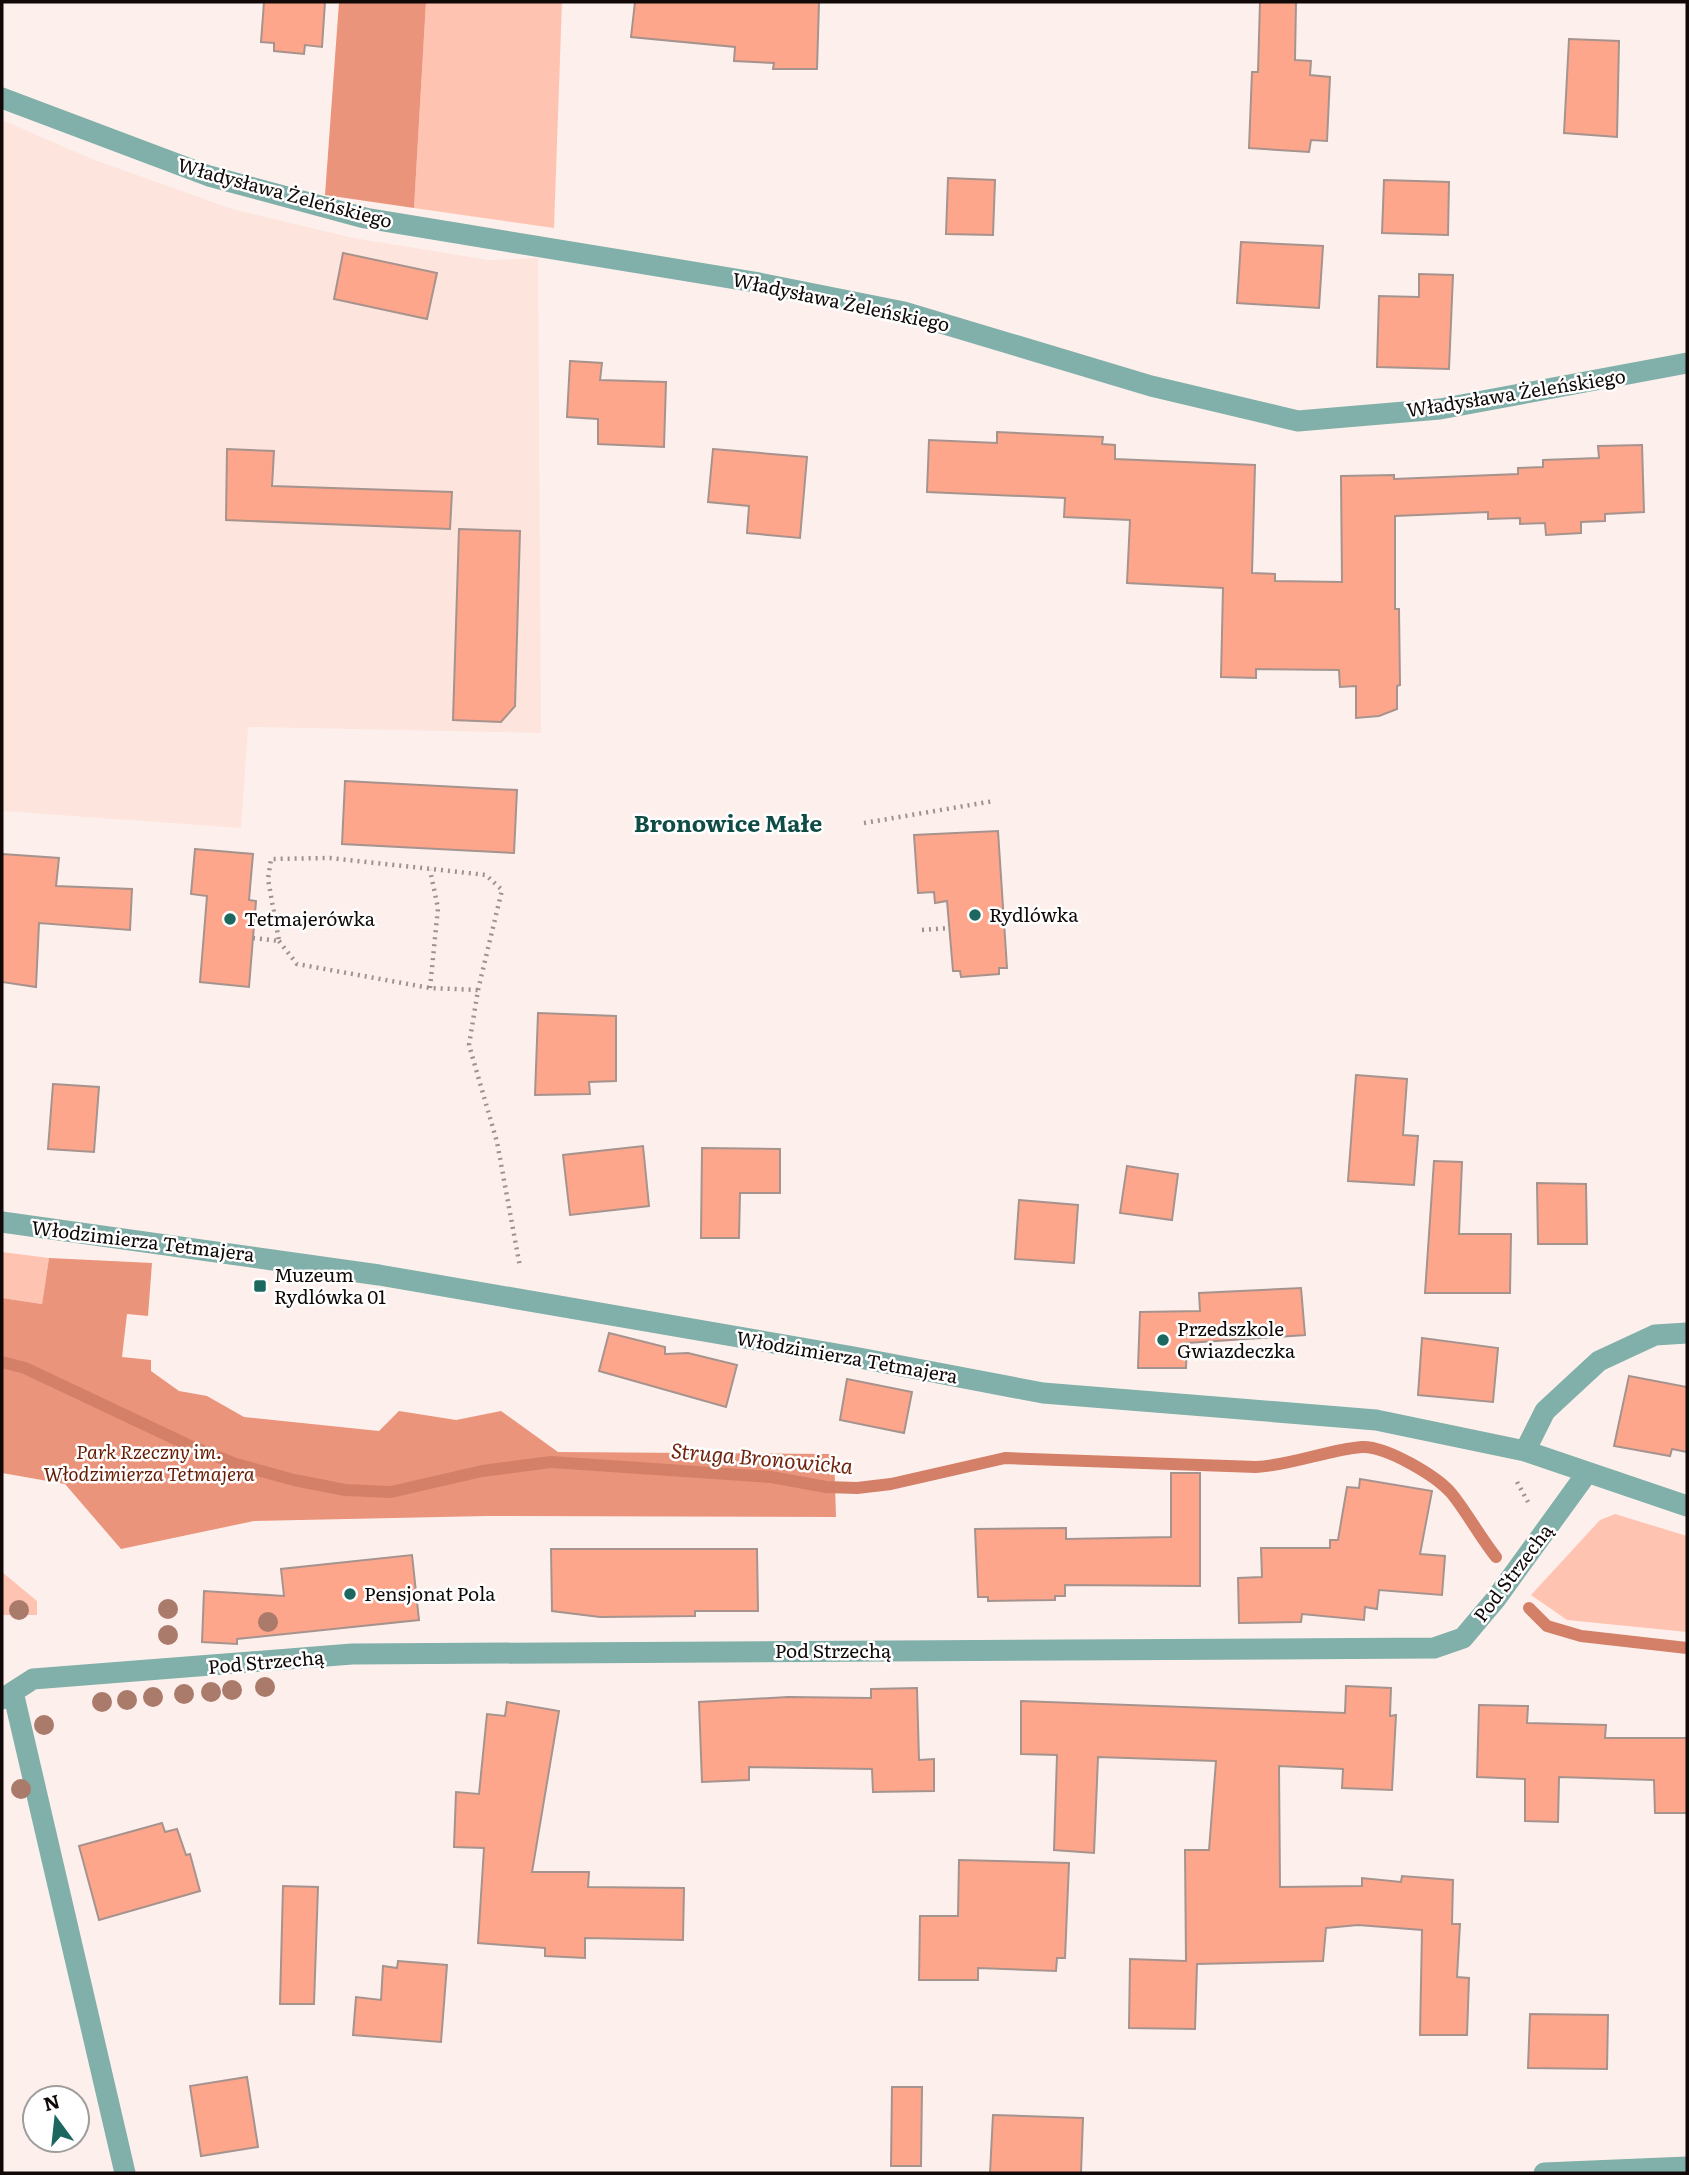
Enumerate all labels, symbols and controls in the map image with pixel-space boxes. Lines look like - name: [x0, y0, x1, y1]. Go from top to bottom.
- street label: Władysława Żeleńskiego: [175, 150, 396, 234]
- street label: Władysława Żeleńskiego: [730, 264, 952, 338]
- street label: Władysława Żeleńskiego: [1404, 361, 1627, 423]
- district label: Bronowice Małe: [634, 805, 822, 839]
- place label: Rydlówka: [989, 900, 1079, 928]
- place label: Tetmajerówka: [244, 904, 376, 932]
- marker: Rydlówka: [967, 907, 983, 923]
- marker: Tetmajerówka: [222, 911, 238, 927]
- street label: Włodzimierza Tetmajera: [30, 1212, 257, 1268]
- place label: Muzeum Rydlówka 01: [274, 1260, 386, 1310]
- marker: Muzeum Rydlówka 01: [252, 1278, 268, 1294]
- place label: Przedszkole Gwiazdeczka: [1177, 1314, 1296, 1364]
- street label: Włodzimierza Tetmajera: [734, 1323, 961, 1389]
- marker: Przedszkole Gwiazdeczka: [1155, 1332, 1171, 1348]
- water label: Struga Bronowicka: [670, 1433, 854, 1480]
- park label: Park Rzeczny im. Włodzimierza Tetmajera: [43, 1437, 255, 1487]
- street label: Pod Strzechą: [1466, 1517, 1559, 1627]
- place label: Pensjonat Pola: [364, 1579, 496, 1607]
- marker: Pensjonat Pola: [342, 1586, 358, 1602]
- street label: Pod Strzechą: [775, 1636, 892, 1664]
- street label: Pod Strzechą: [207, 1642, 326, 1680]
- north arrow: [21, 2084, 91, 2154]
- text: N: [40, 2086, 63, 2117]

